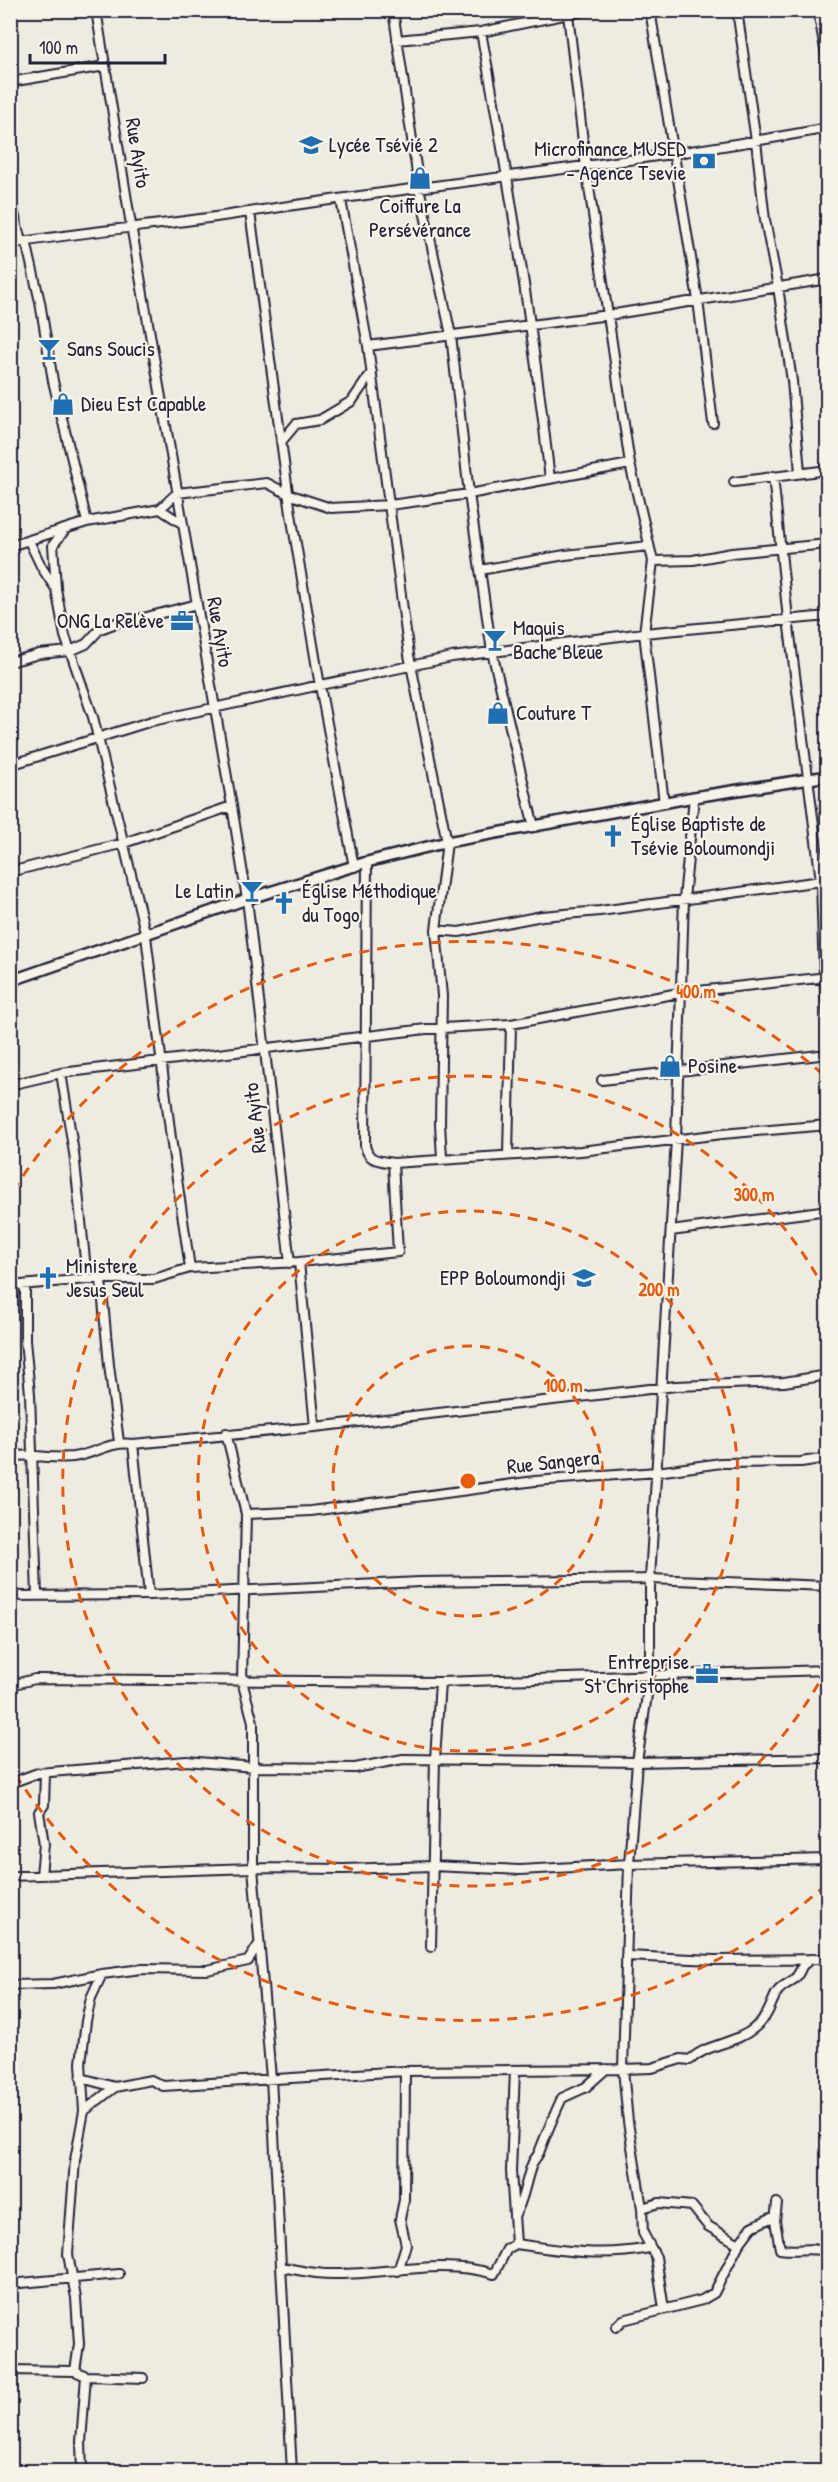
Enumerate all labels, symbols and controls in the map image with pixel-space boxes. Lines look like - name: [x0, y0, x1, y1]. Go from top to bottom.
- scale bar: [30, 27, 165, 65]
- text: 100 m: [39, 35, 78, 60]
- street label: Rue Ayito: [119, 116, 158, 190]
- place label: Lycée Tsévié 2: [329, 130, 438, 159]
- school or university icon: Lycée Tsévié 2: [298, 132, 324, 158]
- place label: Microfinance MUSED - Agence Tsevie: [534, 134, 686, 187]
- bank icon: Microfinance MUSED - Agence Tsevie: [691, 148, 717, 174]
- shop icon: Coiffure La Persévérance: [407, 165, 433, 191]
- place label: Coiffure La Persévérance: [369, 191, 471, 244]
- place label: Sans Soucis: [67, 334, 155, 363]
- bar icon: Sans Soucis: [36, 336, 62, 362]
- place label: Dieu Est Capable: [81, 389, 206, 418]
- shop icon: Dieu Est Capable: [50, 391, 76, 417]
- street label: Rue Ayito: [200, 595, 241, 669]
- place label: ONG La Relève: [57, 606, 164, 635]
- office icon: ONG La Relève: [169, 608, 195, 634]
- place label: Maquis Bache Bleue: [513, 613, 603, 666]
- bar icon: Maquis Bache Bleue: [482, 627, 508, 653]
- place label: Couture T: [516, 698, 592, 727]
- shop icon: Couture T: [485, 700, 511, 726]
- place label: Église Baptiste de Tsévie Boloumondji: [631, 809, 775, 862]
- church icon: Église Baptiste de Tsévie Boloumondji: [600, 823, 626, 849]
- place label: Le Latin: [176, 876, 234, 905]
- place label: Église Méthodique du Togo: [302, 876, 437, 929]
- bar icon: Le Latin: [239, 878, 265, 904]
- church icon: Église Méthodique du Togo: [271, 890, 297, 916]
- text: 400 m: [676, 979, 716, 1004]
- place label: Posine: [688, 1051, 737, 1080]
- shop icon: Posine: [657, 1053, 683, 1079]
- street label: Rue Ayito: [236, 1081, 273, 1155]
- text: 300 m: [734, 1182, 774, 1207]
- place label: Ministere Jesus Seul: [66, 1251, 144, 1304]
- place label: EPP Boloumondji: [440, 1263, 566, 1292]
- church icon: Ministere Jesus Seul: [35, 1265, 61, 1291]
- school or university icon: EPP Boloumondji: [571, 1265, 597, 1291]
- text: 200 m: [639, 1277, 679, 1302]
- text: 100 m: [543, 1373, 583, 1398]
- street label: Rue Sangera: [505, 1442, 600, 1481]
- centre of rings: [458, 1471, 478, 1491]
- place label: Entreprise St Christophe: [584, 1647, 689, 1700]
- office icon: Entreprise St Christophe: [694, 1661, 720, 1687]

